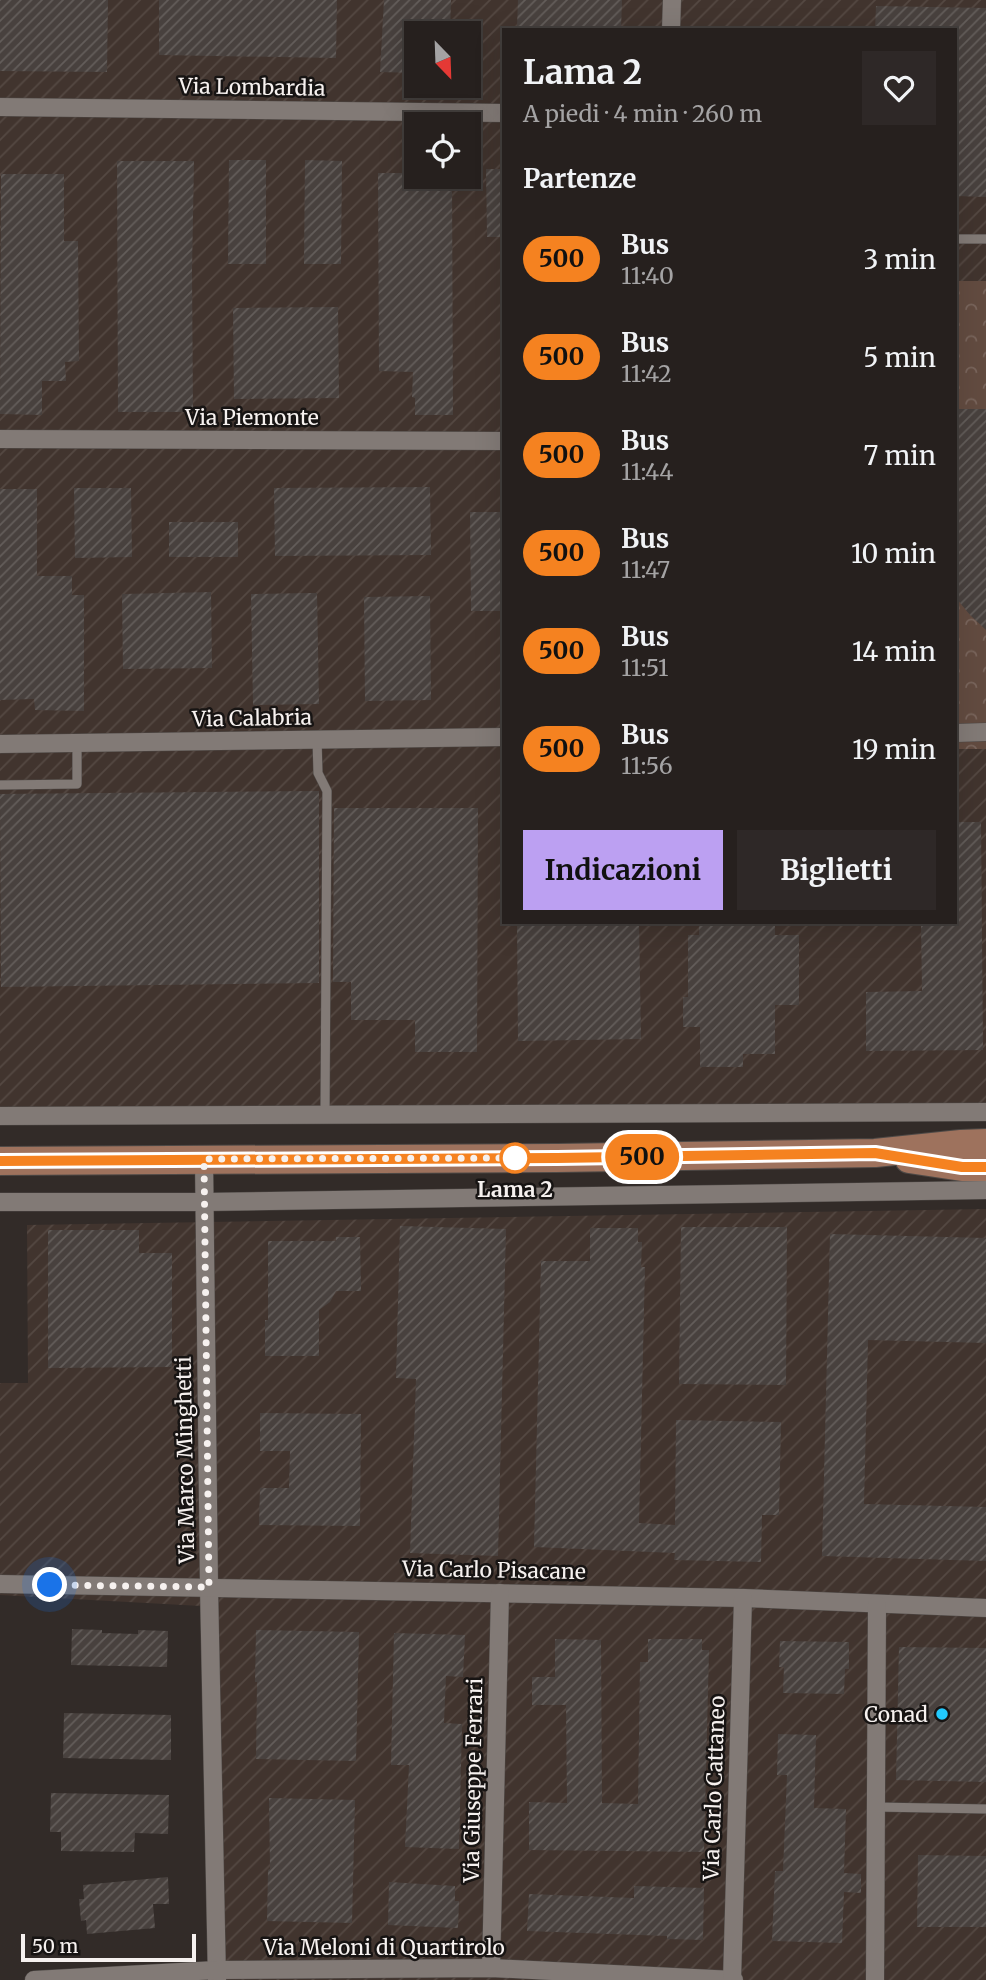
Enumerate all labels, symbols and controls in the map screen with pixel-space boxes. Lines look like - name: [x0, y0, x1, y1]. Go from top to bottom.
- north arrow: [404, 21, 481, 98]
- map controls: [404, 21, 481, 189]
- button: heart: [862, 51, 936, 125]
- text: Lama 2: [523, 52, 642, 93]
- street label: Via Lombardia: [177, 72, 326, 102]
- text: A piedi · 4 min · 260 m: [523, 99, 762, 128]
- button: locate: [404, 112, 481, 189]
- text: Partenze: [523, 162, 636, 195]
- text: Bus: [621, 228, 669, 261]
- text: 500: [539, 243, 584, 274]
- text: 3 min: [864, 243, 936, 276]
- text: 11:40: [621, 261, 674, 290]
- text: Bus: [621, 326, 669, 359]
- text: 500: [539, 341, 584, 372]
- text: 5 min: [863, 341, 936, 374]
- text: 11:42: [621, 359, 672, 388]
- street label: Via Piemonte: [184, 404, 319, 431]
- text: Bus: [621, 424, 669, 457]
- text: 500: [539, 439, 584, 470]
- text: 7 min: [864, 439, 936, 472]
- text: 11:44: [621, 457, 673, 486]
- text: Bus: [621, 522, 669, 555]
- text: 500: [539, 537, 584, 568]
- text: 10 min: [851, 537, 936, 570]
- text: 11:47: [621, 555, 670, 584]
- text: Bus: [621, 620, 669, 653]
- text: 500: [539, 635, 584, 666]
- text: 14 min: [852, 635, 936, 668]
- text: 11:51: [621, 653, 668, 682]
- street label: Via Calabria: [191, 703, 312, 733]
- text: Bus: [621, 718, 669, 751]
- text: 500: [539, 733, 584, 764]
- text: 19 min: [852, 733, 936, 766]
- text: 11:56: [621, 751, 673, 780]
- button: Indicazioni: [523, 830, 723, 910]
- button: Biglietti: [737, 830, 936, 910]
- line badge: 500: [602, 1134, 682, 1180]
- text: 500: [619, 1141, 665, 1172]
- marker: Lama 2: [500, 1143, 530, 1173]
- place label: Lama 2: [477, 1176, 553, 1203]
- street label: Via Marco Minghetti: [170, 1356, 200, 1565]
- street label: Via Carlo Pisacane: [401, 1555, 586, 1585]
- your location: [32, 1567, 67, 1602]
- street label: Via Giuseppe Ferrari: [458, 1677, 488, 1883]
- street label: Via Carlo Cattaneo: [697, 1695, 731, 1882]
- place label: Conad: [864, 1701, 928, 1728]
- marker: Conad: [934, 1706, 950, 1722]
- scale bar: [21, 1931, 196, 1963]
- text: 50 m: [32, 1934, 78, 1958]
- street label: Via Meloni di Quartirolo: [262, 1934, 505, 1961]

